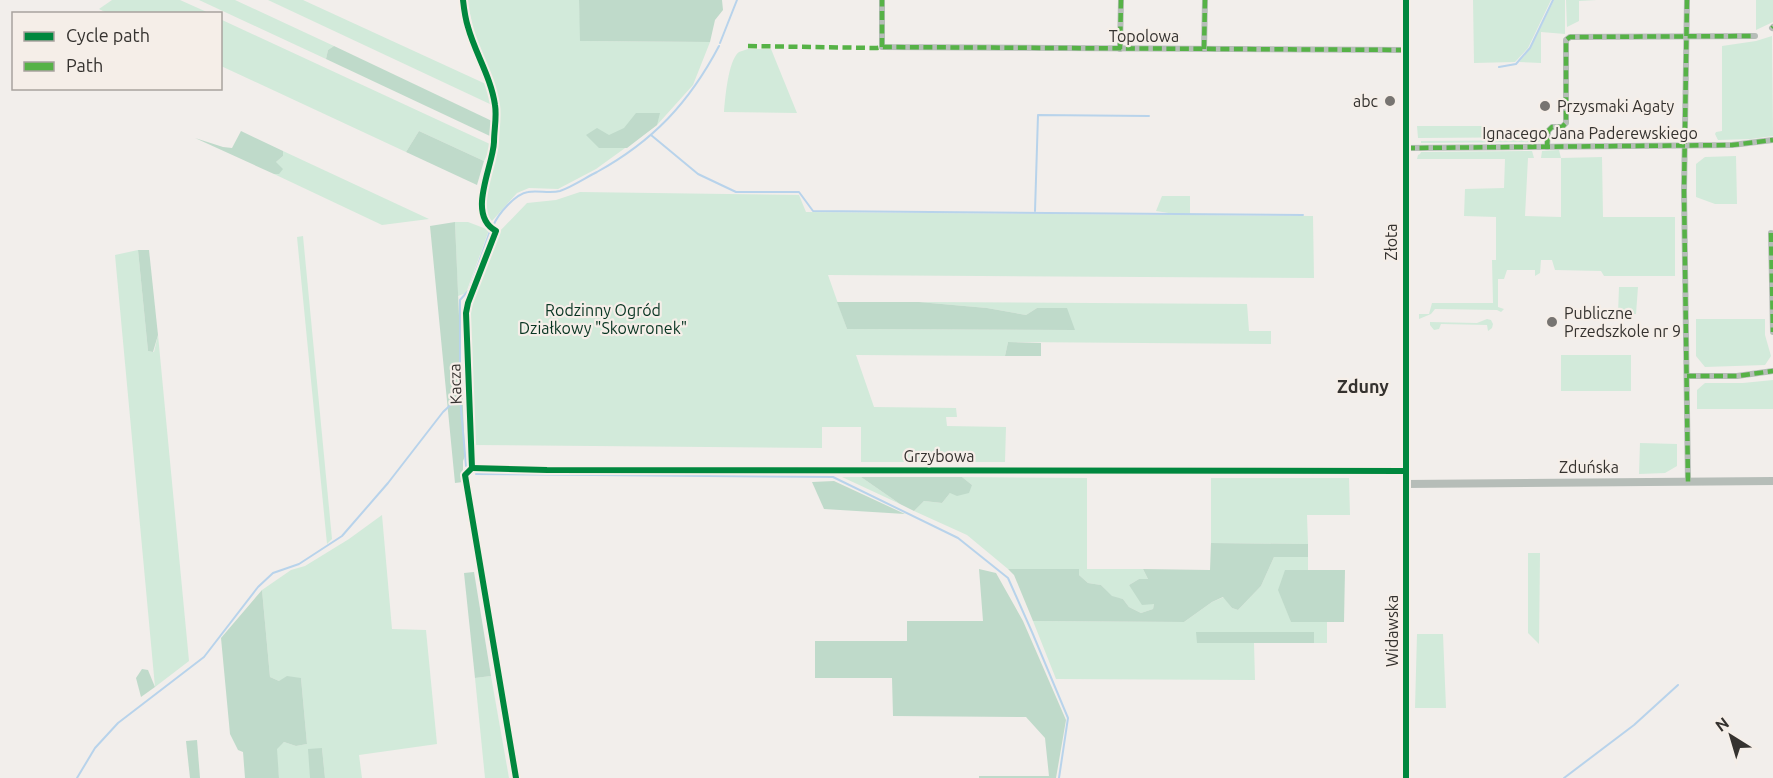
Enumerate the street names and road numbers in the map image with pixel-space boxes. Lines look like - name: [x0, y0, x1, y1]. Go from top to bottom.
- street label: Topolowa: [1109, 27, 1179, 45]
- street label: Ignacego Jana Paderewskiego: [1482, 124, 1698, 142]
- street label: Złota: [1382, 223, 1400, 261]
- street label: Kacza: [445, 363, 465, 405]
- street label: Grzybowa: [903, 447, 975, 465]
- street label: Zduńska: [1559, 458, 1619, 476]
- street label: Widawska: [1383, 595, 1401, 667]

